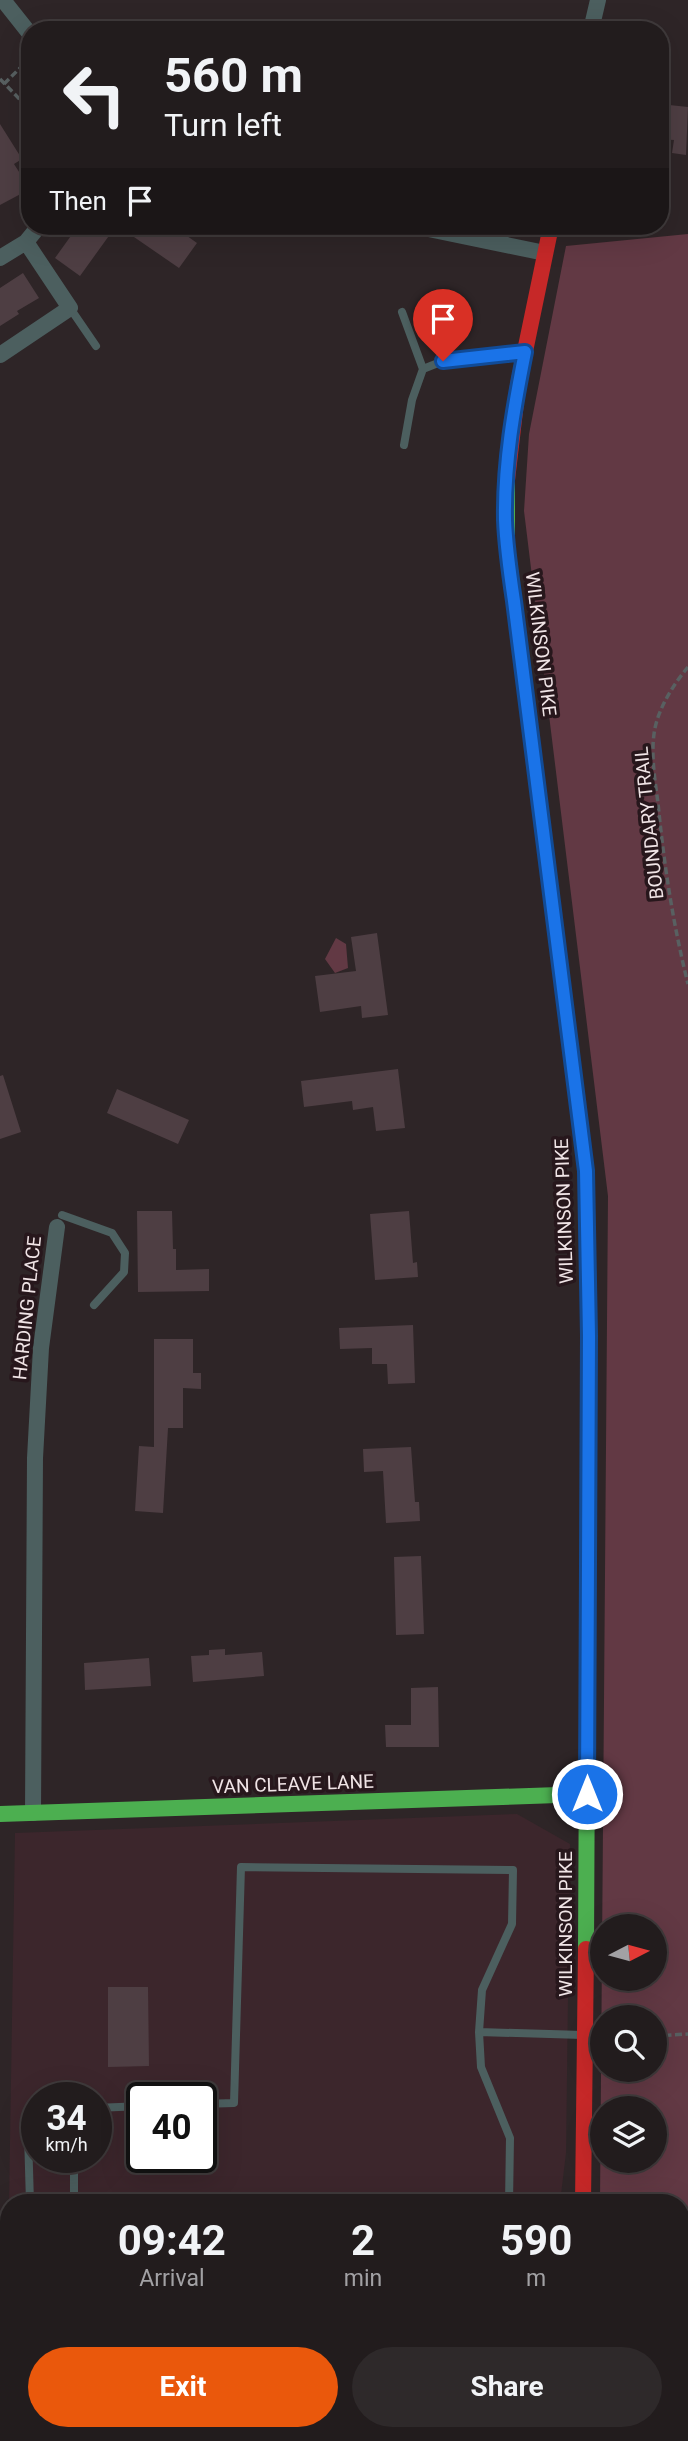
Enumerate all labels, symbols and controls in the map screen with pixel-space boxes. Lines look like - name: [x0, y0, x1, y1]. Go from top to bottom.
- text: 560 m: [164, 47, 303, 104]
- icon: left: [49, 49, 140, 140]
- text: Turn left: [164, 106, 282, 144]
- icon: arrive: [121, 182, 159, 220]
- text: Then: [49, 186, 107, 216]
- pin: [413, 289, 473, 361]
- icon: arrive: [424, 300, 462, 338]
- street label: WILKINSON PIKE: [521, 570, 561, 718]
- street label: BOUNDARY TRAIL: [630, 746, 668, 900]
- street label: WILKINSON PIKE: [550, 1138, 578, 1284]
- street label: HARDING PLACE: [8, 1235, 46, 1381]
- position arrow: [550, 1757, 624, 1831]
- street label: VAN CLEAVE LANE: [212, 1770, 374, 1798]
- street label: WILKINSON PIKE: [554, 1851, 577, 1997]
- north arrow: [590, 1914, 667, 1992]
- map controls: [590, 1914, 667, 2173]
- button: search: [590, 2005, 667, 2082]
- speed limit sign: 40: [126, 2082, 217, 2173]
- button: layers: [590, 2096, 667, 2173]
- text: 34: [46, 2098, 87, 2139]
- text: km/h: [45, 2134, 88, 2155]
- text: 09:42: [118, 2216, 226, 2265]
- text: 2: [351, 2216, 375, 2265]
- text: 590: [500, 2216, 572, 2265]
- text: Arrival: [139, 2265, 205, 2292]
- text: min: [344, 2265, 382, 2292]
- text: m: [526, 2265, 546, 2292]
- button: Exit: [28, 2347, 338, 2427]
- button: Share: [352, 2347, 662, 2427]

